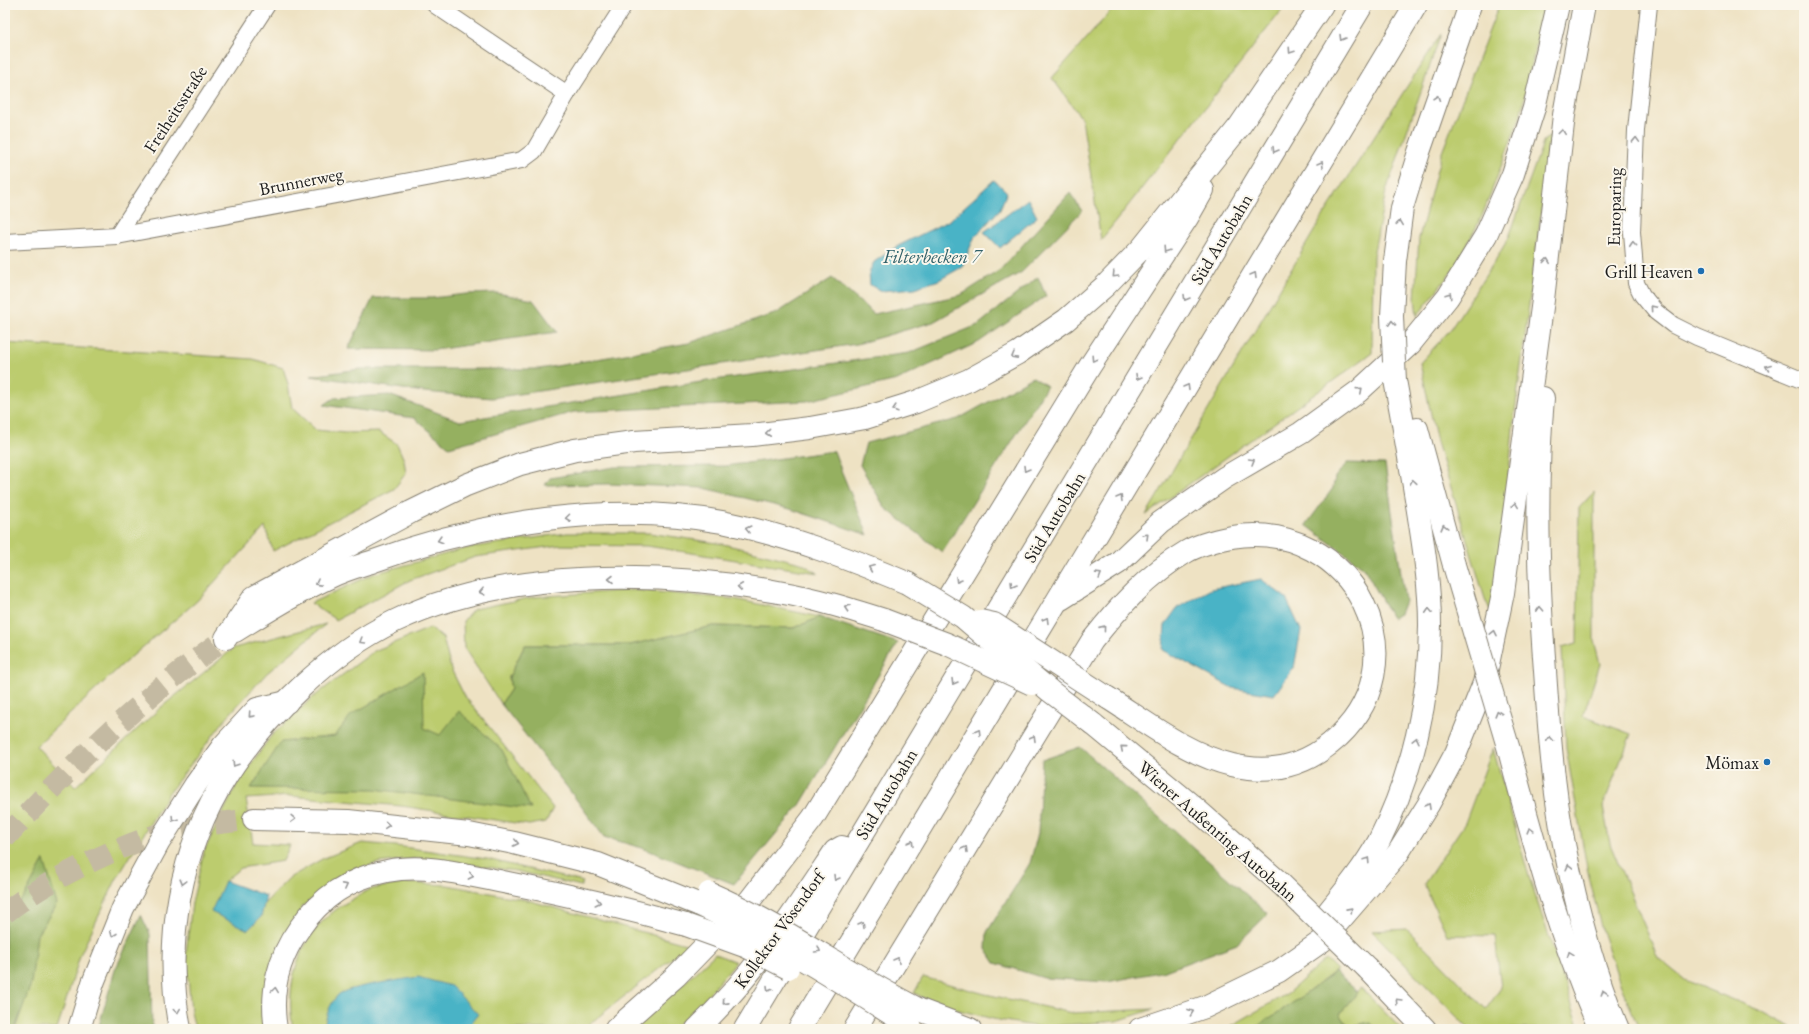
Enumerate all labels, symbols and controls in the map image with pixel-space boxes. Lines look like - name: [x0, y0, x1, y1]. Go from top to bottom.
- one-way arrow: [1340, 34, 1347, 41]
- one-way arrow: [1288, 47, 1296, 54]
- street label: Freiheitsstraße: [138, 61, 212, 157]
- one-way arrow: [1433, 95, 1441, 102]
- one-way arrow: [1557, 129, 1566, 135]
- one-way arrow: [1631, 137, 1640, 143]
- one-way arrow: [1273, 146, 1280, 153]
- one-way arrow: [1316, 161, 1323, 168]
- street label: Brunnerweg: [257, 162, 345, 200]
- street label: Europaring: [1602, 167, 1626, 246]
- street label: Süd Autobahn: [1185, 189, 1257, 289]
- one-way arrow: [1395, 220, 1404, 226]
- one-way arrow: [1628, 241, 1637, 247]
- water label: Filterbecken 7: [882, 244, 984, 269]
- one-way arrow: [1163, 246, 1171, 253]
- one-way arrow: [1542, 258, 1551, 264]
- place label: Grill Heaven: [1605, 260, 1693, 283]
- marker: Grill Heaven: [1696, 266, 1706, 276]
- one-way arrow: [1113, 271, 1120, 278]
- one-way arrow: [1249, 272, 1256, 279]
- one-way arrow: [1444, 292, 1452, 299]
- one-way arrow: [1183, 294, 1190, 301]
- one-way arrow: [1650, 305, 1658, 313]
- one-way arrow: [1388, 320, 1397, 326]
- one-way arrow: [1010, 351, 1018, 358]
- one-way arrow: [1092, 354, 1099, 361]
- one-way arrow: [1764, 363, 1771, 371]
- one-way arrow: [1135, 373, 1142, 380]
- one-way arrow: [1182, 384, 1189, 391]
- one-way arrow: [1356, 387, 1363, 394]
- one-way arrow: [892, 404, 899, 413]
- one-way arrow: [765, 428, 771, 437]
- one-way arrow: [1248, 459, 1255, 466]
- one-way arrow: [1024, 465, 1031, 472]
- street label: Süd Autobahn: [1018, 467, 1090, 567]
- one-way arrow: [1409, 479, 1418, 485]
- one-way arrow: [1115, 495, 1122, 502]
- one-way arrow: [1510, 502, 1519, 508]
- one-way arrow: [565, 513, 571, 522]
- one-way arrow: [1440, 524, 1449, 531]
- one-way arrow: [744, 525, 751, 533]
- one-way arrow: [1141, 533, 1149, 541]
- one-way arrow: [437, 535, 444, 544]
- one-way arrow: [868, 565, 875, 573]
- one-way arrow: [1095, 572, 1102, 580]
- one-way arrow: [608, 575, 614, 583]
- one-way arrow: [956, 576, 963, 583]
- one-way arrow: [315, 579, 322, 586]
- one-way arrow: [1010, 581, 1017, 588]
- one-way arrow: [737, 583, 743, 592]
- one-way arrow: [479, 587, 486, 596]
- one-way arrow: [844, 604, 851, 613]
- one-way arrow: [1536, 606, 1545, 612]
- one-way arrow: [1425, 608, 1434, 614]
- one-way arrow: [1041, 617, 1048, 624]
- one-way arrow: [1098, 626, 1105, 633]
- one-way arrow: [1490, 630, 1498, 636]
- one-way arrow: [359, 636, 366, 643]
- one-way arrow: [951, 678, 959, 685]
- one-way arrow: [1494, 710, 1503, 717]
- one-way arrow: [249, 711, 256, 718]
- one-way arrow: [974, 729, 981, 736]
- one-way arrow: [1028, 735, 1036, 742]
- one-way arrow: [1545, 736, 1554, 742]
- one-way arrow: [1411, 737, 1420, 744]
- street label: Süd Autobahn: [850, 744, 922, 844]
- one-way arrow: [1121, 746, 1128, 753]
- place label: Mömax: [1705, 751, 1759, 774]
- street label: Wiener Außenring Autobahn: [1133, 755, 1303, 907]
- marker: Mömax: [1762, 757, 1772, 767]
- one-way arrow: [232, 759, 239, 766]
- one-way arrow: [1423, 803, 1430, 810]
- one-way arrow: [171, 815, 178, 822]
- one-way arrow: [290, 815, 296, 823]
- one-way arrow: [384, 820, 390, 829]
- one-way arrow: [1526, 827, 1535, 834]
- one-way arrow: [512, 839, 519, 847]
- one-way arrow: [906, 840, 914, 847]
- one-way arrow: [961, 846, 968, 853]
- one-way arrow: [1362, 857, 1369, 864]
- street label: Kollektor Vösendorf: [728, 864, 831, 993]
- one-way arrow: [1566, 864, 1574, 871]
- one-way arrow: [468, 871, 474, 879]
- one-way arrow: [833, 874, 840, 881]
- one-way arrow: [179, 878, 188, 885]
- one-way arrow: [340, 884, 348, 891]
- one-way arrow: [595, 898, 601, 906]
- one-way arrow: [1345, 907, 1352, 914]
- one-way arrow: [858, 921, 865, 928]
- one-way arrow: [109, 930, 117, 937]
- one-way arrow: [814, 945, 821, 952]
- one-way arrow: [1567, 950, 1575, 957]
- one-way arrow: [893, 957, 900, 964]
- one-way arrow: [766, 985, 773, 992]
- one-way arrow: [270, 987, 279, 993]
- one-way arrow: [1600, 989, 1609, 996]
- one-way arrow: [723, 998, 730, 1005]
- one-way arrow: [1396, 998, 1403, 1006]
- one-way arrow: [172, 1008, 181, 1014]
- one-way arrow: [1187, 1008, 1194, 1017]

